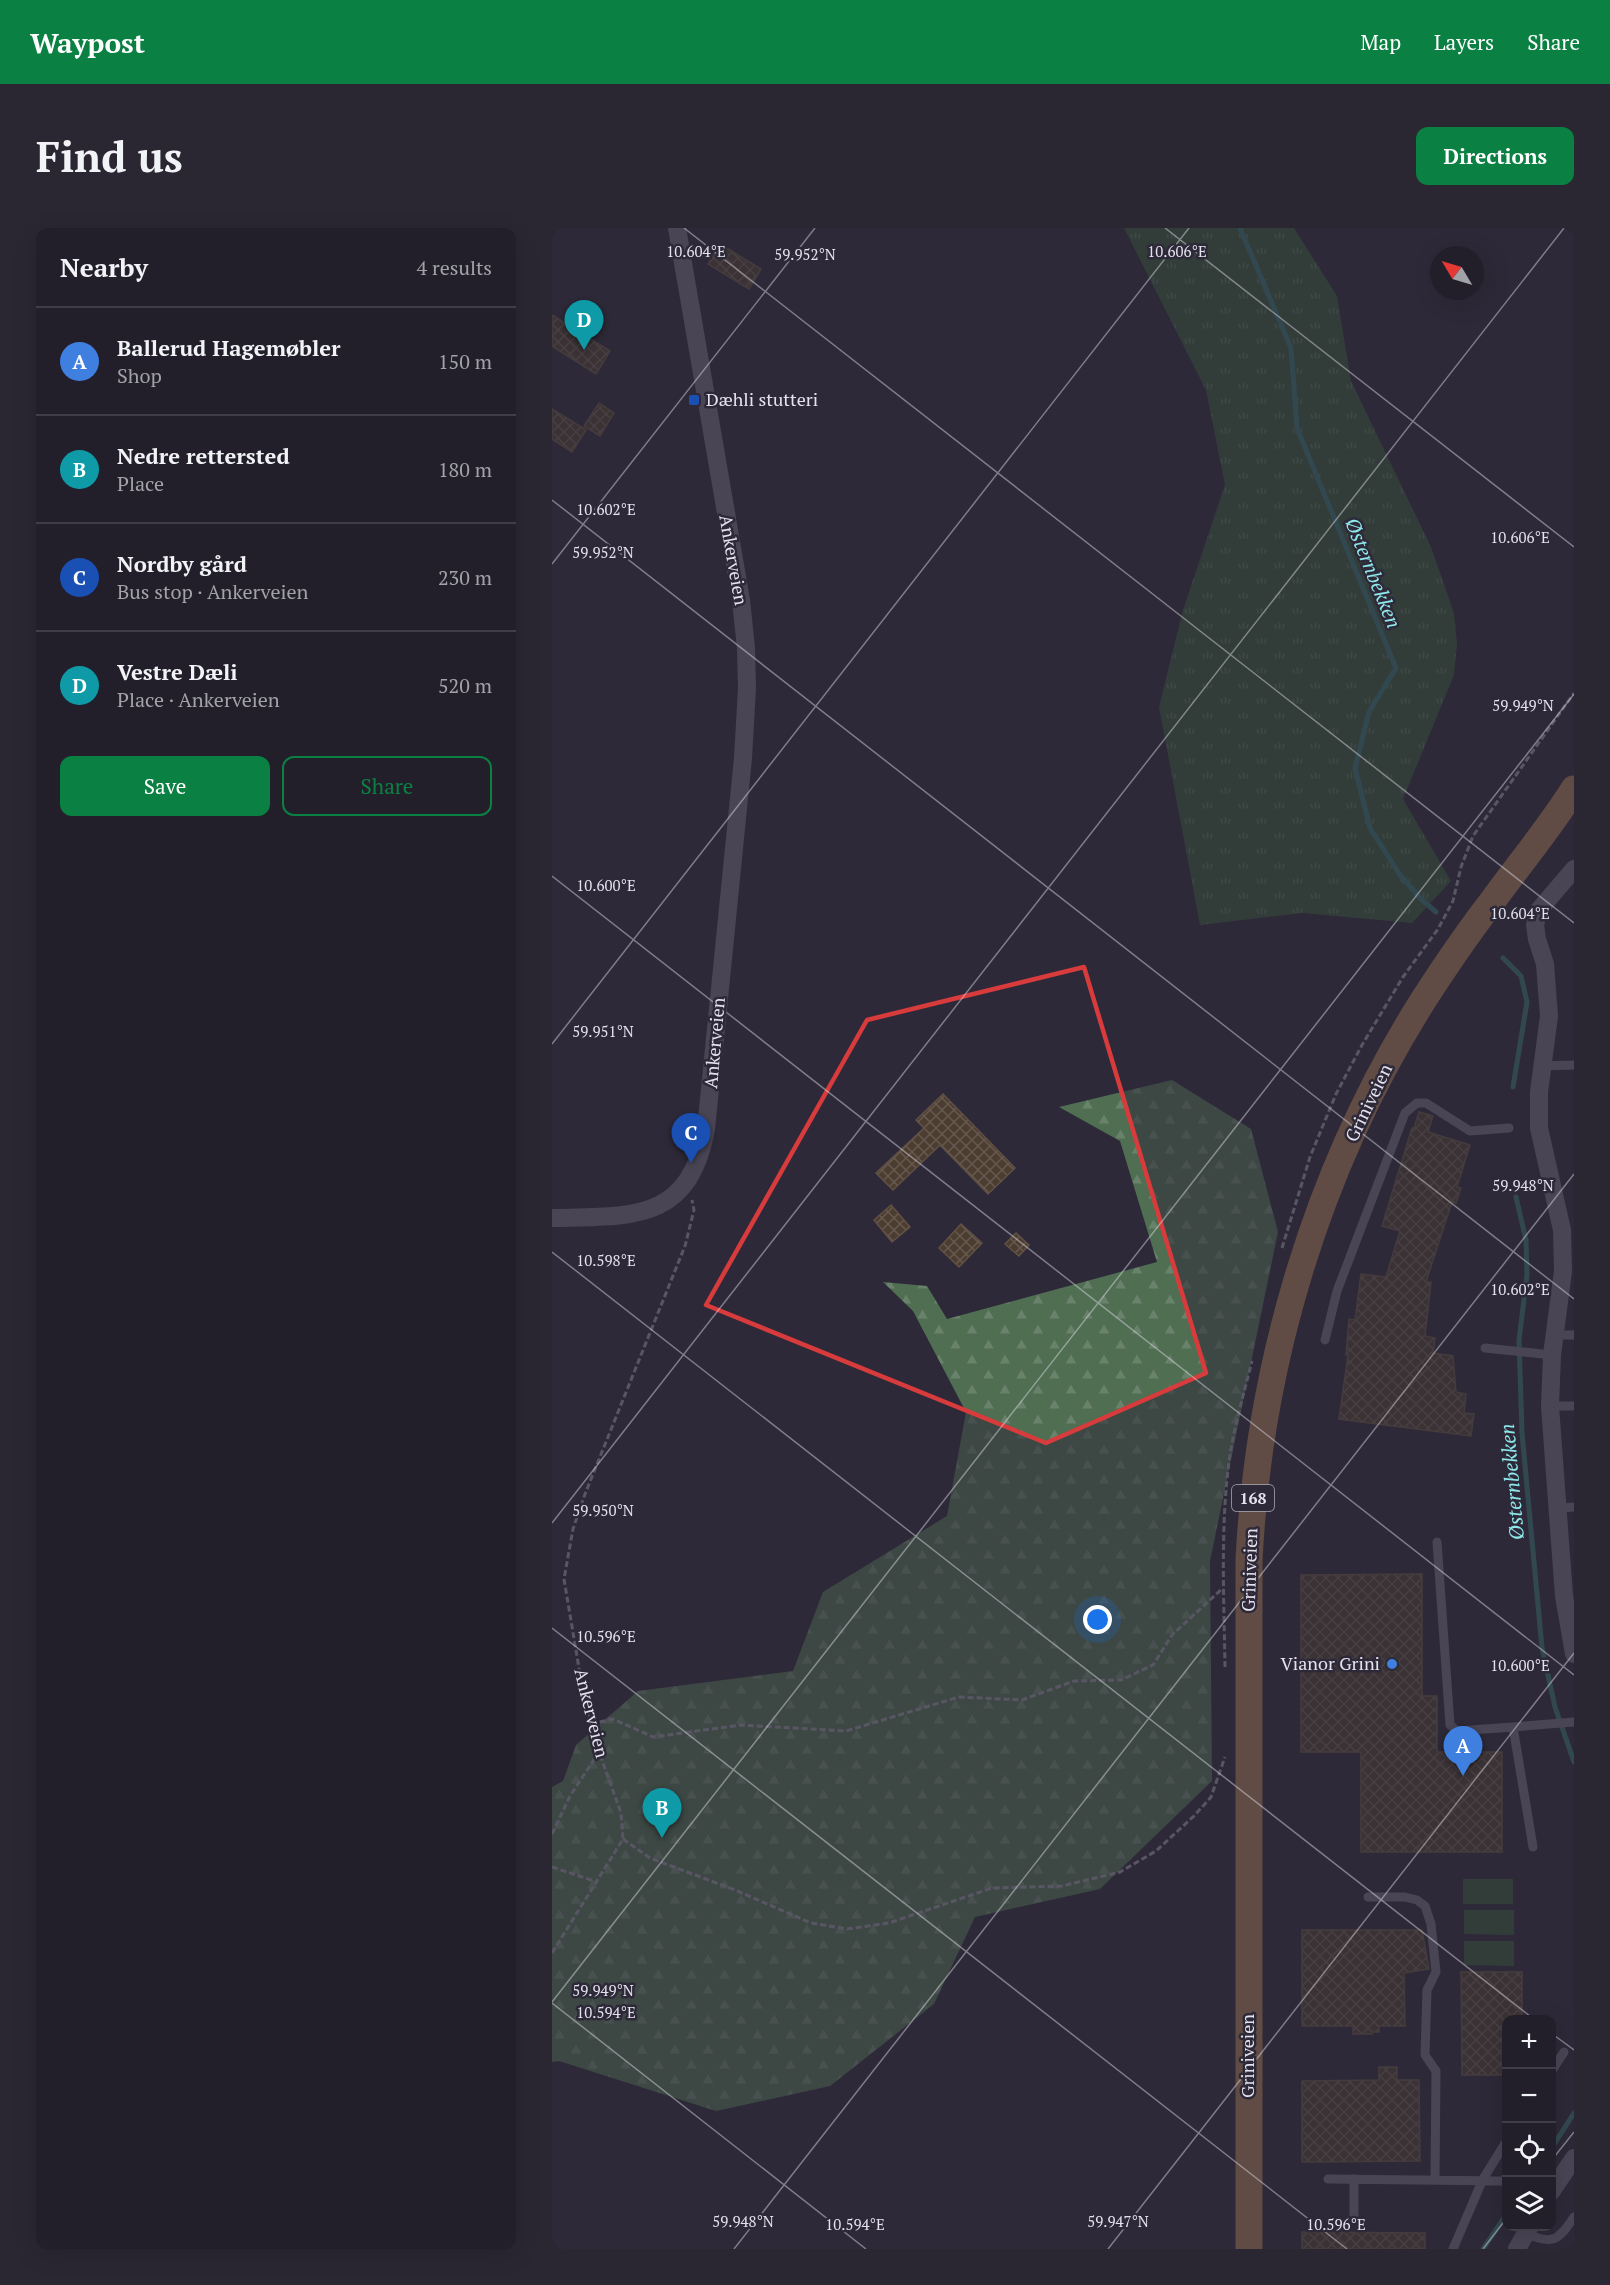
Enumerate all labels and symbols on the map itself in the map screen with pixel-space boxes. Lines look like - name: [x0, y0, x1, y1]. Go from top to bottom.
- text: 10.604°E: [666, 241, 726, 261]
- text: 10.606°E: [1147, 241, 1207, 261]
- text: 59.952°N: [774, 244, 836, 264]
- north arrow: [1430, 246, 1484, 300]
- pin: D: [564, 300, 603, 350]
- place label: Dæhli stutteri: [706, 387, 818, 411]
- marker: Dæhli stutteri: [687, 393, 701, 407]
- text: 10.602°E: [576, 499, 636, 519]
- street label: Ankerveien: [714, 513, 754, 607]
- water label: Østernbekken: [1339, 514, 1408, 632]
- text: 10.606°E: [1490, 527, 1550, 547]
- text: 59.952°N: [572, 542, 634, 562]
- text: 59.949°N: [1492, 695, 1554, 715]
- text: 10.600°E: [576, 875, 636, 895]
- text: 10.604°E: [1490, 903, 1550, 923]
- street label: Ankerveien: [698, 996, 730, 1089]
- text: 59.951°N: [572, 1021, 634, 1041]
- street label: Griniveien: [1339, 1059, 1397, 1146]
- pin: C: [672, 1114, 710, 1163]
- text: 59.948°N: [1492, 1175, 1554, 1195]
- text: 10.598°E: [576, 1250, 636, 1270]
- text: 10.602°E: [1490, 1279, 1550, 1299]
- water label: Østernbekken: [1493, 1423, 1530, 1541]
- road number: 168: [1232, 1485, 1274, 1511]
- text: 59.950°N: [572, 1500, 634, 1520]
- street label: Griniveien: [1236, 1527, 1262, 1612]
- your location: [1083, 1605, 1112, 1634]
- text: 10.596°E: [576, 1626, 636, 1646]
- place label: Vianor Grini: [1280, 1651, 1380, 1675]
- text: 10.600°E: [1490, 1655, 1550, 1675]
- marker: Vianor Grini: [1385, 1657, 1399, 1671]
- street label: Ankerveien: [569, 1666, 615, 1760]
- pin: A: [1444, 1726, 1482, 1776]
- pin: B: [642, 1788, 682, 1838]
- text: 59.949°N: [572, 1980, 634, 2000]
- text: 10.594°E: [576, 2002, 636, 2022]
- street label: Griniveien: [1235, 2014, 1259, 2098]
- text: 59.948°N: [712, 2211, 774, 2231]
- text: 59.947°N: [1087, 2211, 1149, 2231]
- text: 10.594°E: [825, 2214, 885, 2234]
- text: 10.596°E: [1306, 2214, 1366, 2234]

